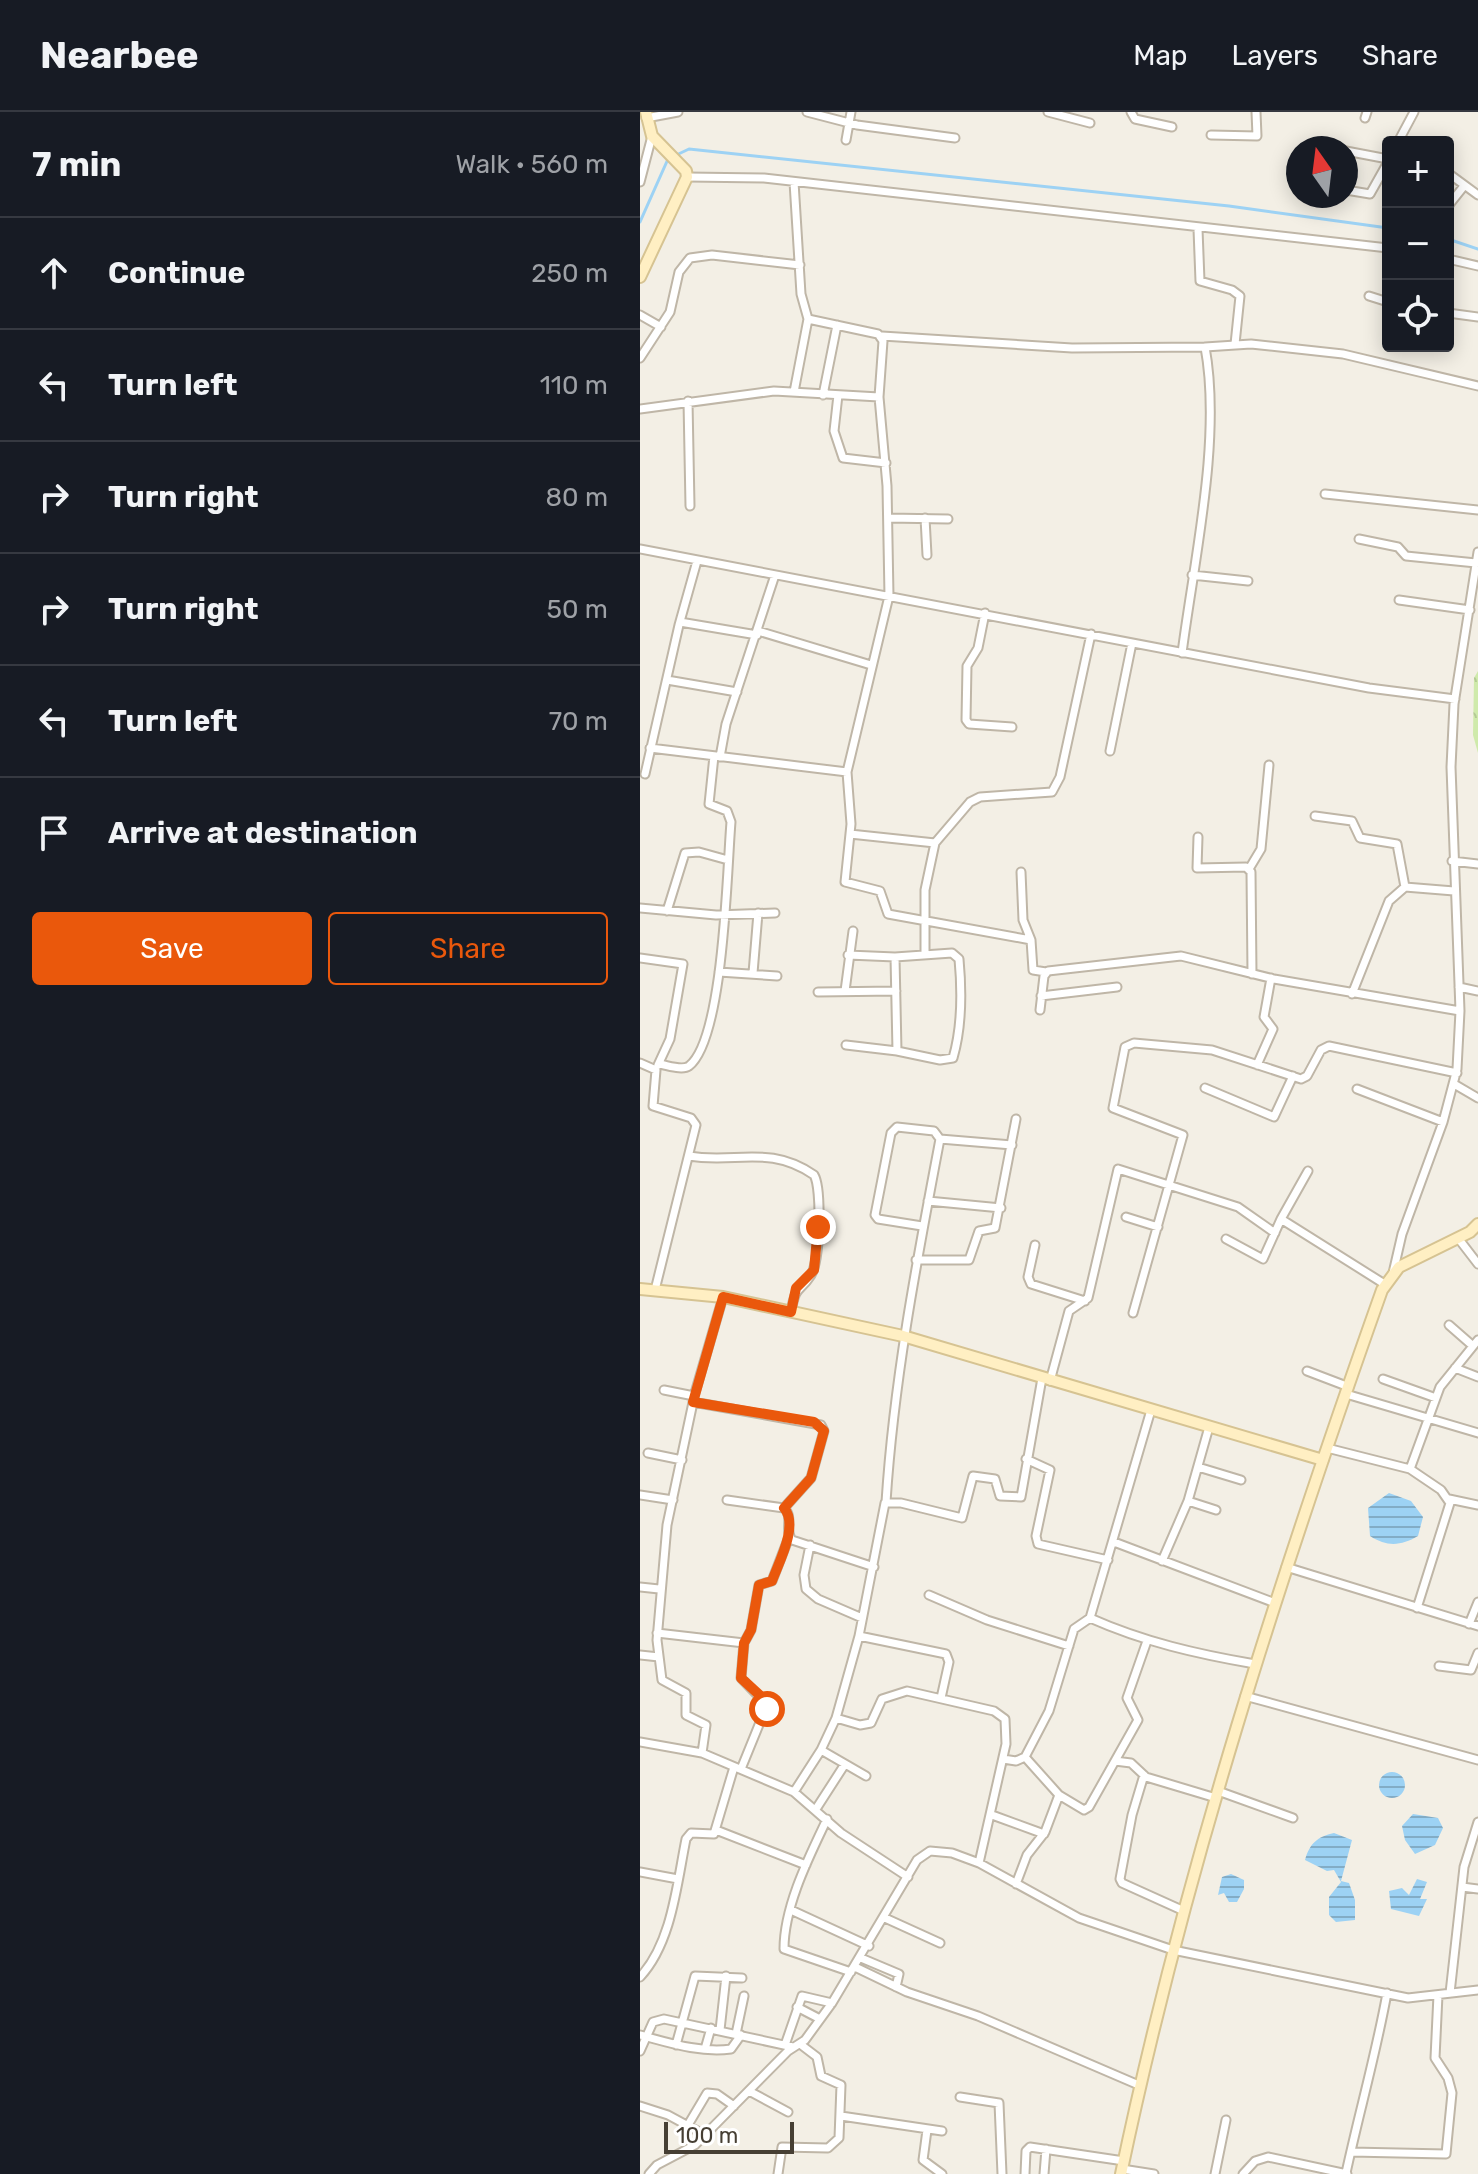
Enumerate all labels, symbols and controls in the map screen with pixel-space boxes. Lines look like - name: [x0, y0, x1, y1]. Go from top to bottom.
- text: Nearbee: [40, 32, 199, 78]
- text: Map: [1133, 39, 1188, 72]
- text: Layers: [1232, 39, 1318, 72]
- text: Share: [1362, 39, 1438, 72]
- north arrow: [1286, 136, 1358, 208]
- map controls: [1382, 136, 1454, 352]
- button: +: [1382, 136, 1454, 208]
- text: 7 min: [32, 144, 121, 185]
- text: Walk · 560 m: [455, 149, 608, 180]
- button: −: [1382, 208, 1454, 280]
- icon: ahead: [32, 251, 76, 295]
- text: Continue: [108, 255, 245, 291]
- text: 250 m: [531, 258, 608, 289]
- button: locate: [1382, 280, 1454, 352]
- icon: left: [32, 363, 76, 407]
- text: Turn left: [108, 367, 238, 403]
- text: 110 m: [540, 370, 608, 401]
- icon: right: [32, 475, 76, 519]
- text: Turn right: [108, 479, 259, 515]
- text: 80 m: [545, 482, 608, 513]
- icon: right: [32, 587, 76, 631]
- text: Turn right: [108, 591, 259, 627]
- text: 50 m: [547, 594, 608, 625]
- icon: left: [32, 699, 76, 743]
- text: Turn left: [108, 703, 238, 739]
- text: 70 m: [549, 706, 608, 737]
- icon: arrive: [32, 811, 76, 855]
- text: Arrive at destination: [108, 815, 418, 851]
- button: Save: [32, 912, 312, 985]
- button: Share: [328, 912, 608, 985]
- route end: [800, 1209, 836, 1245]
- route start: [749, 1691, 785, 1727]
- scale bar: [664, 2118, 794, 2154]
- text: 100 m: [676, 2122, 738, 2149]

